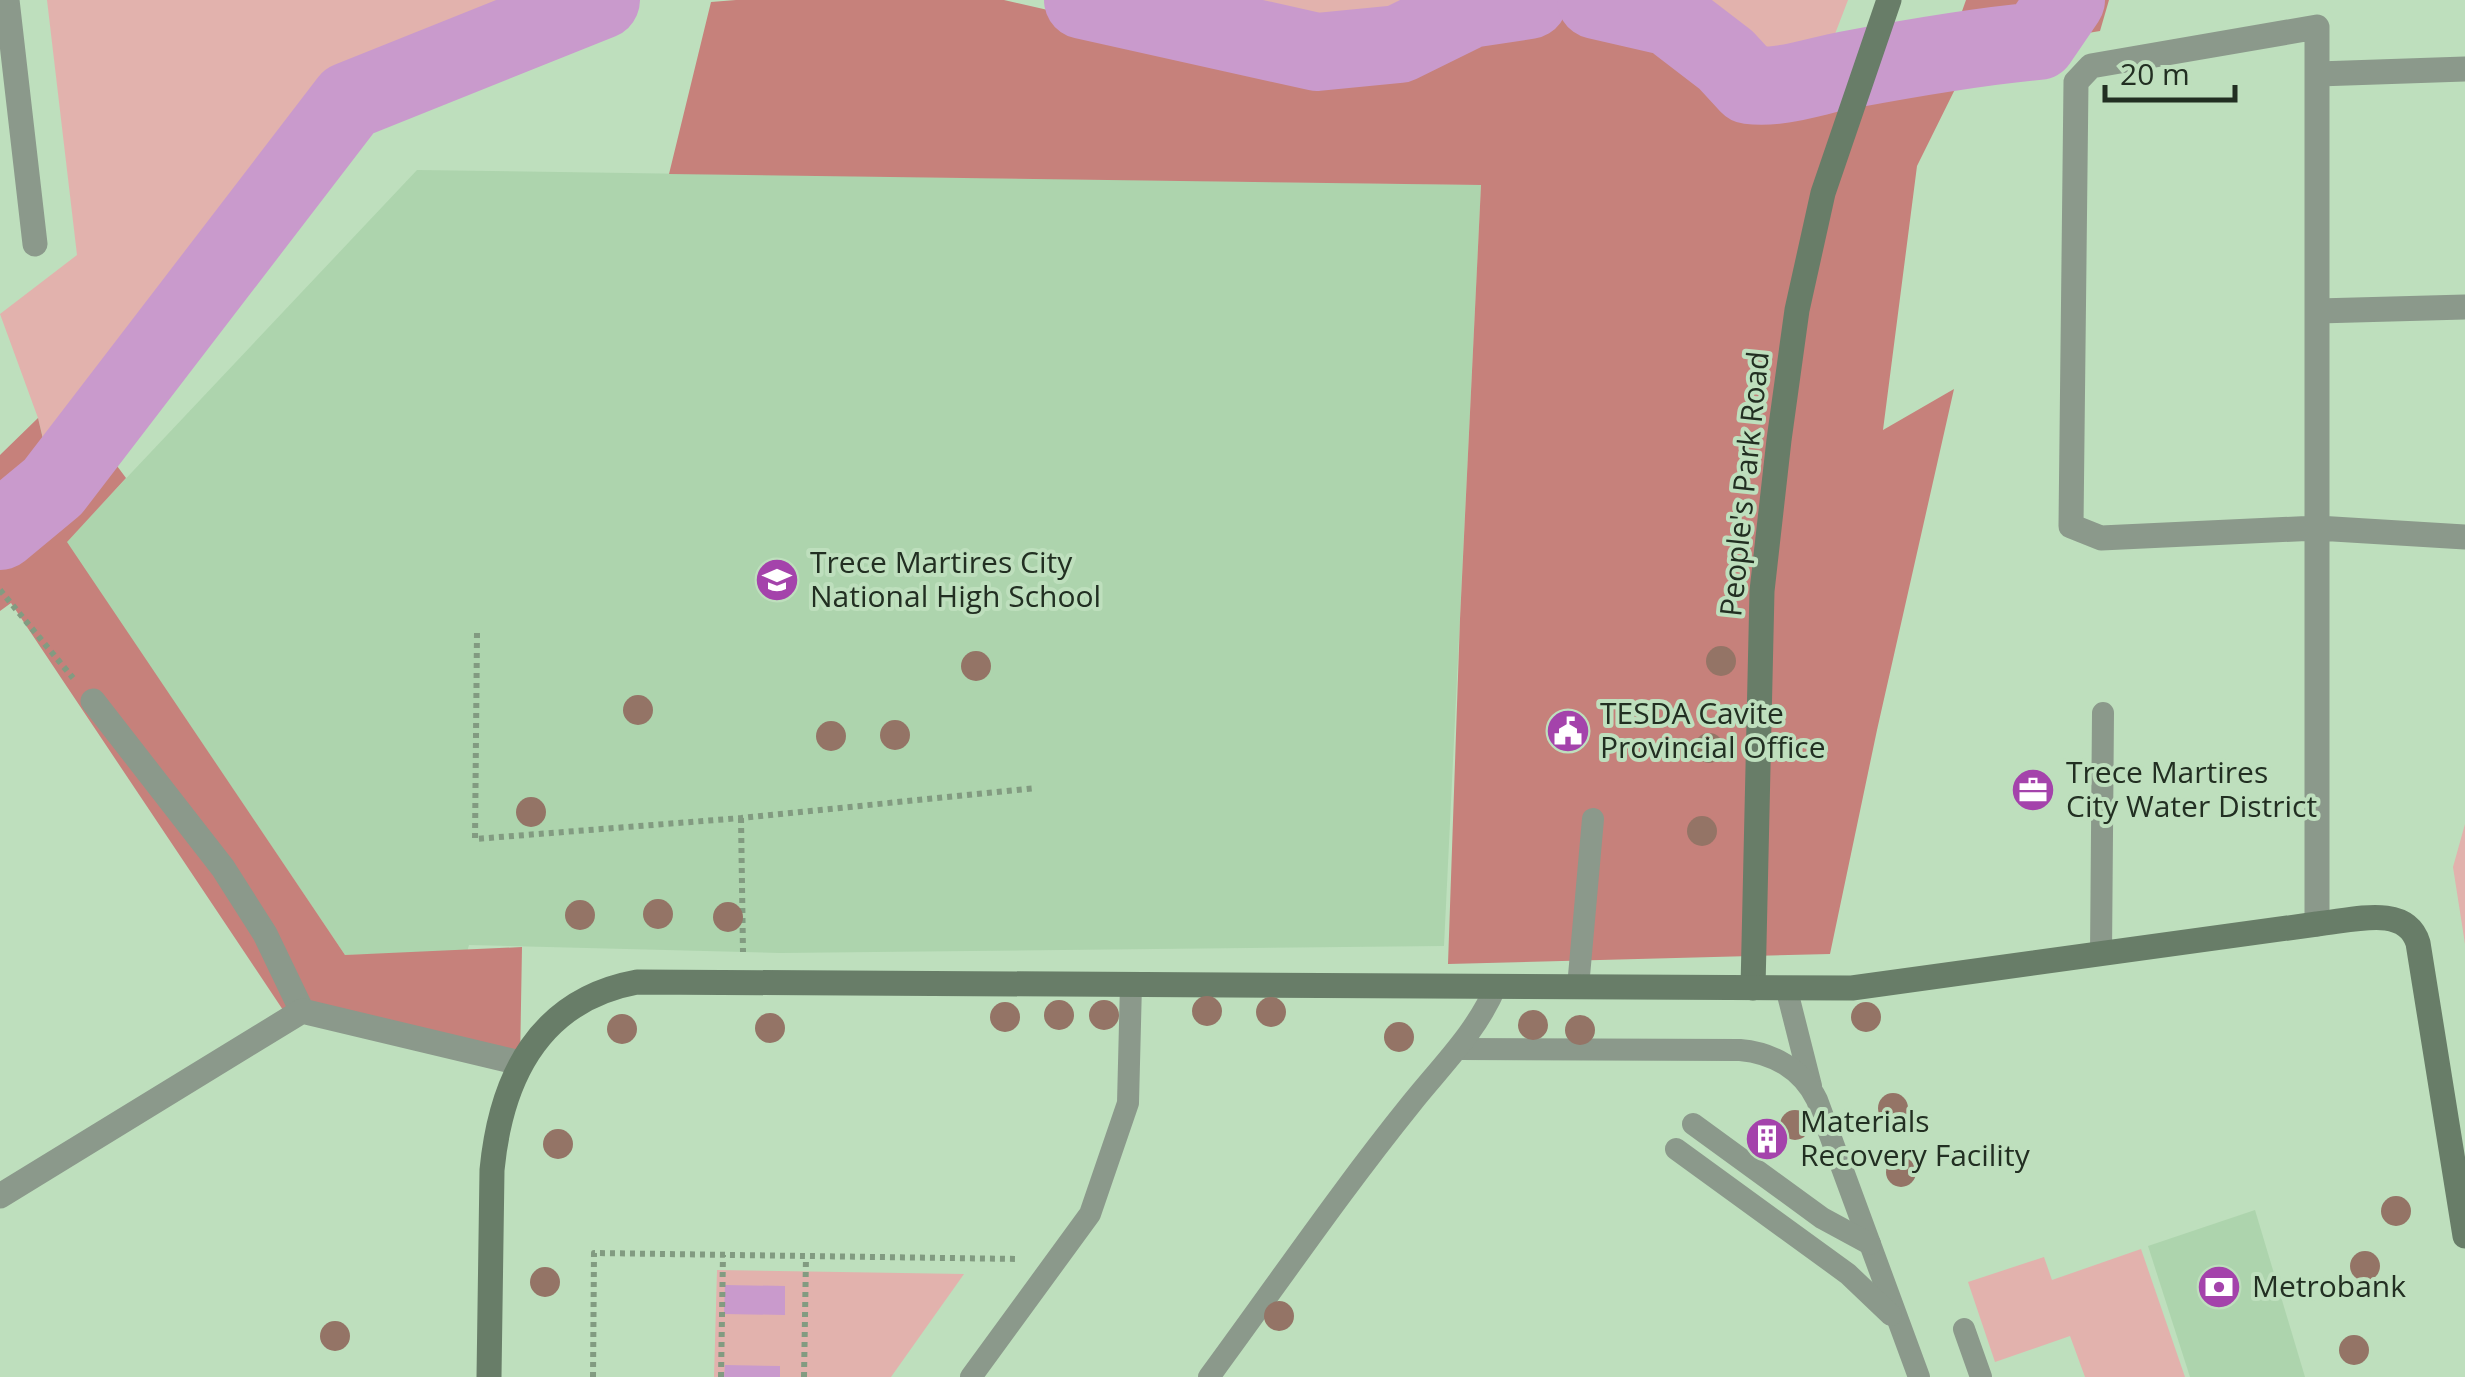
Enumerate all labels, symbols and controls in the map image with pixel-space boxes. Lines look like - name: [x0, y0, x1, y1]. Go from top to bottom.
- scale bar: [2105, 40, 2235, 102]
- text: 20 m: [2120, 53, 2190, 94]
- street label: People's Park Road: [1709, 349, 1778, 619]
- place label: Trece Martires City National High School: [810, 541, 1101, 616]
- school or university icon: Trece Martires City National High School: [754, 557, 800, 603]
- place label: TESDA Cavite Provincial Office: [1600, 692, 1826, 767]
- public building icon: TESDA Cavite Provincial Office: [1545, 708, 1591, 754]
- place label: Trece Martires City Water District: [2066, 751, 2317, 826]
- office icon: Trece Martires City Water District: [2010, 767, 2056, 813]
- place label: Materials Recovery Facility: [1800, 1100, 2031, 1175]
- building icon: Materials Recovery Facility: [1744, 1116, 1790, 1162]
- bank icon: Metrobank: [2196, 1264, 2242, 1310]
- place label: Metrobank: [2252, 1265, 2406, 1306]

